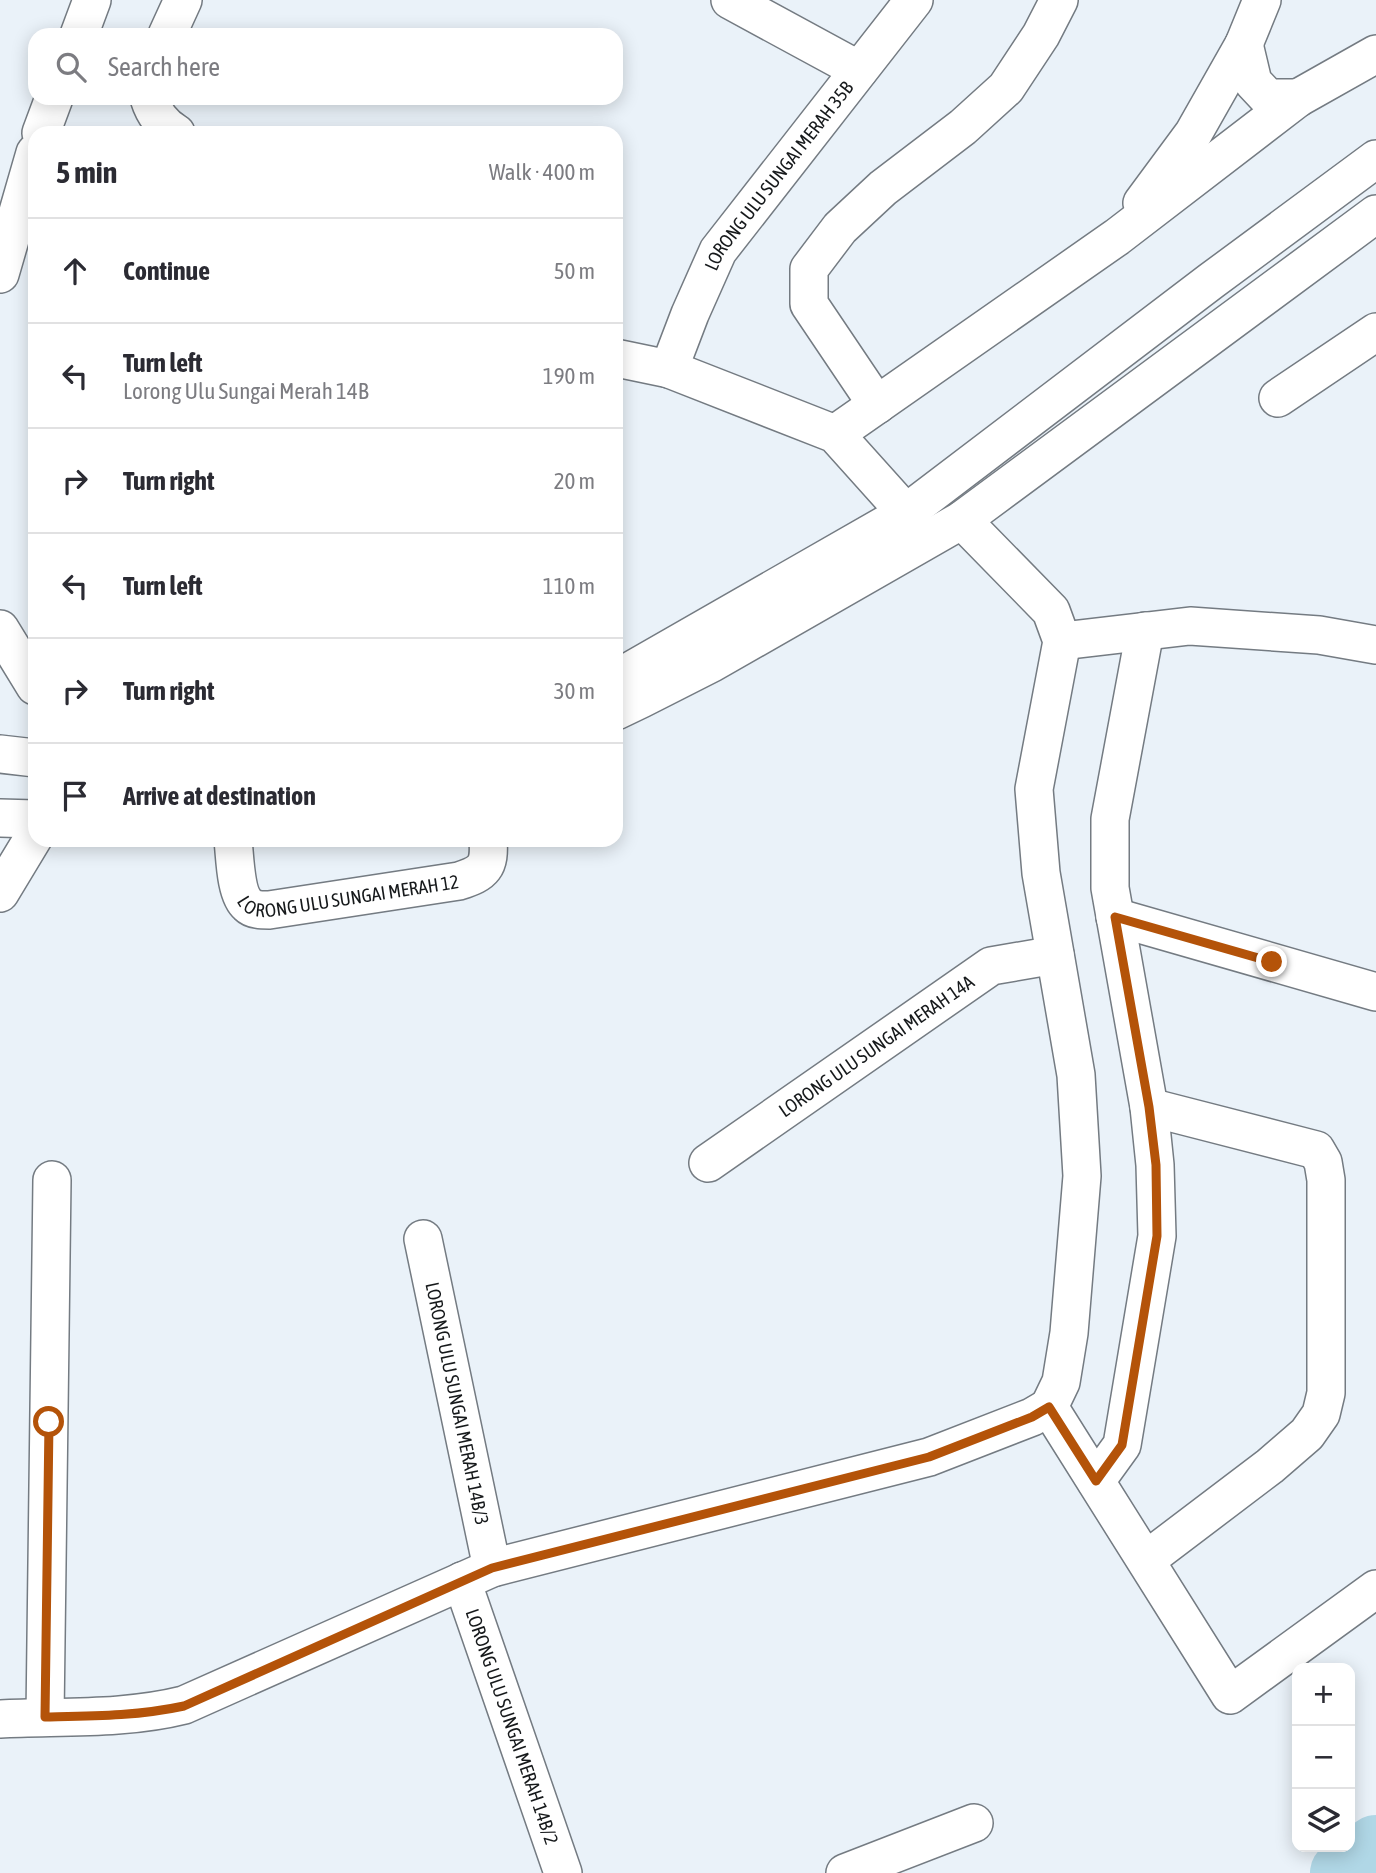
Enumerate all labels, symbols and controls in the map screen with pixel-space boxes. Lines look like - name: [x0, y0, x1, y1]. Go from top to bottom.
- search box: [28, 28, 623, 105]
- icon: search: [52, 48, 90, 86]
- text: Search here: [108, 52, 220, 82]
- street label: LORONG ULU SUNGAI MERAH 35B: [700, 77, 857, 274]
- text: 5 min: [56, 155, 117, 189]
- text: Walk · 400 m: [489, 159, 595, 185]
- icon: ahead: [56, 252, 94, 290]
- text: Continue: [123, 256, 210, 286]
- text: 50 m: [554, 258, 595, 284]
- text: Turn left: [123, 348, 203, 378]
- icon: left: [56, 357, 94, 395]
- text: 190 m: [543, 363, 595, 389]
- text: Lorong Ulu Sungai Merah 14B: [123, 378, 369, 404]
- icon: right: [56, 462, 94, 500]
- text: Turn right: [123, 466, 214, 496]
- text: 20 m: [554, 468, 595, 494]
- icon: left: [56, 567, 94, 605]
- text: Turn left: [123, 571, 203, 601]
- text: 110 m: [543, 573, 595, 599]
- icon: right: [56, 672, 94, 710]
- text: Turn right: [123, 676, 214, 706]
- text: 30 m: [554, 678, 595, 704]
- icon: arrive: [56, 777, 94, 815]
- text: Arrive at destination: [123, 781, 316, 811]
- street label: LORONG ULU SUNGAI MERAH 12: [233, 870, 460, 922]
- route end: [1256, 946, 1287, 977]
- street label: LORONG ULU SUNGAI MERAH 14A: [775, 970, 979, 1121]
- street label: LORONG ULU SUNGAI MERAH 14B/3: [421, 1280, 494, 1527]
- route start: [33, 1406, 64, 1437]
- street label: LORONG ULU SUNGAI MERAH 14B/2: [461, 1606, 563, 1847]
- map controls: [1292, 1663, 1355, 1852]
- button: +: [1292, 1663, 1355, 1726]
- button: −: [1292, 1726, 1355, 1789]
- button: layers: [1292, 1789, 1355, 1852]

